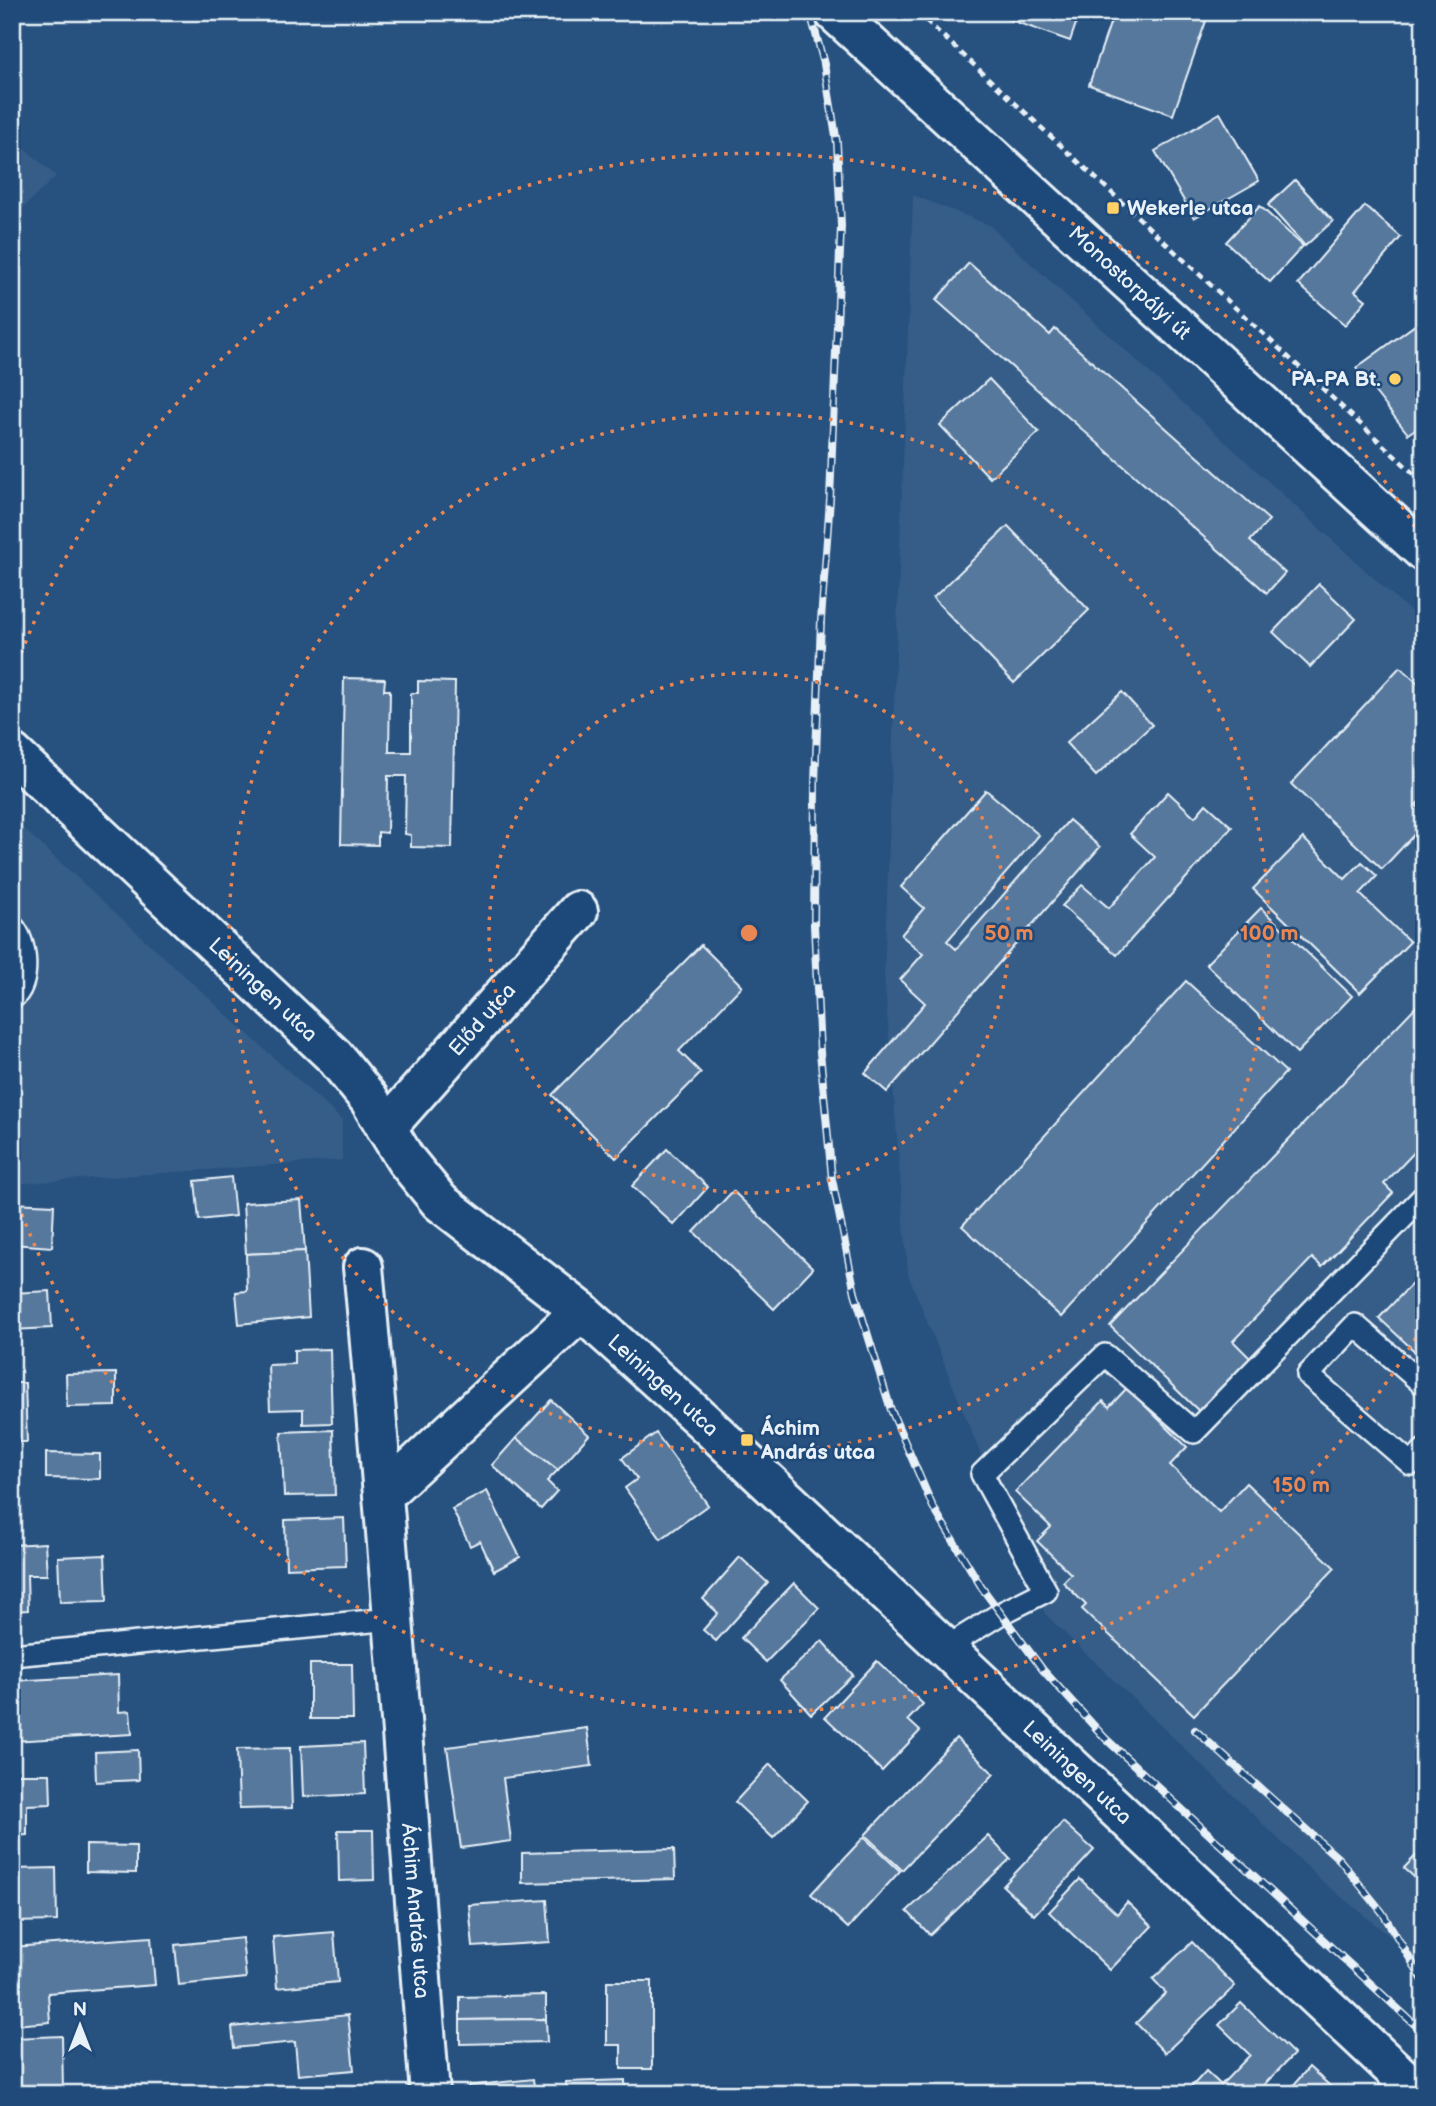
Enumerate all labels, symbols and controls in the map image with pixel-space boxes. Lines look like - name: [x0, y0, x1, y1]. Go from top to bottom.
- place label: Wekerle utca: [1127, 196, 1253, 221]
- marker: Wekerle utca: [1105, 200, 1121, 216]
- street label: Monostorpályi út: [1063, 221, 1196, 346]
- place label: PA-PA Bt.: [1291, 367, 1381, 392]
- marker: PA-PA Bt.: [1387, 371, 1403, 387]
- centre of rings: [737, 921, 761, 945]
- text: 50 m: [985, 921, 1033, 946]
- text: 100 m: [1240, 921, 1298, 946]
- street label: Leiningen utca: [203, 933, 323, 1047]
- street label: Előd utca: [444, 978, 521, 1061]
- street label: Leiningen utca: [603, 1329, 723, 1442]
- place label: Áchim András utca: [760, 1414, 875, 1465]
- marker: Áchim András utca: [739, 1432, 755, 1448]
- text: 150 m: [1272, 1473, 1330, 1498]
- street label: Leiningen utca: [1017, 1716, 1137, 1830]
- street label: Áchim András utca: [396, 1822, 434, 1999]
- north arrow: [46, 1990, 116, 2060]
- text: N: [73, 1999, 87, 2022]

